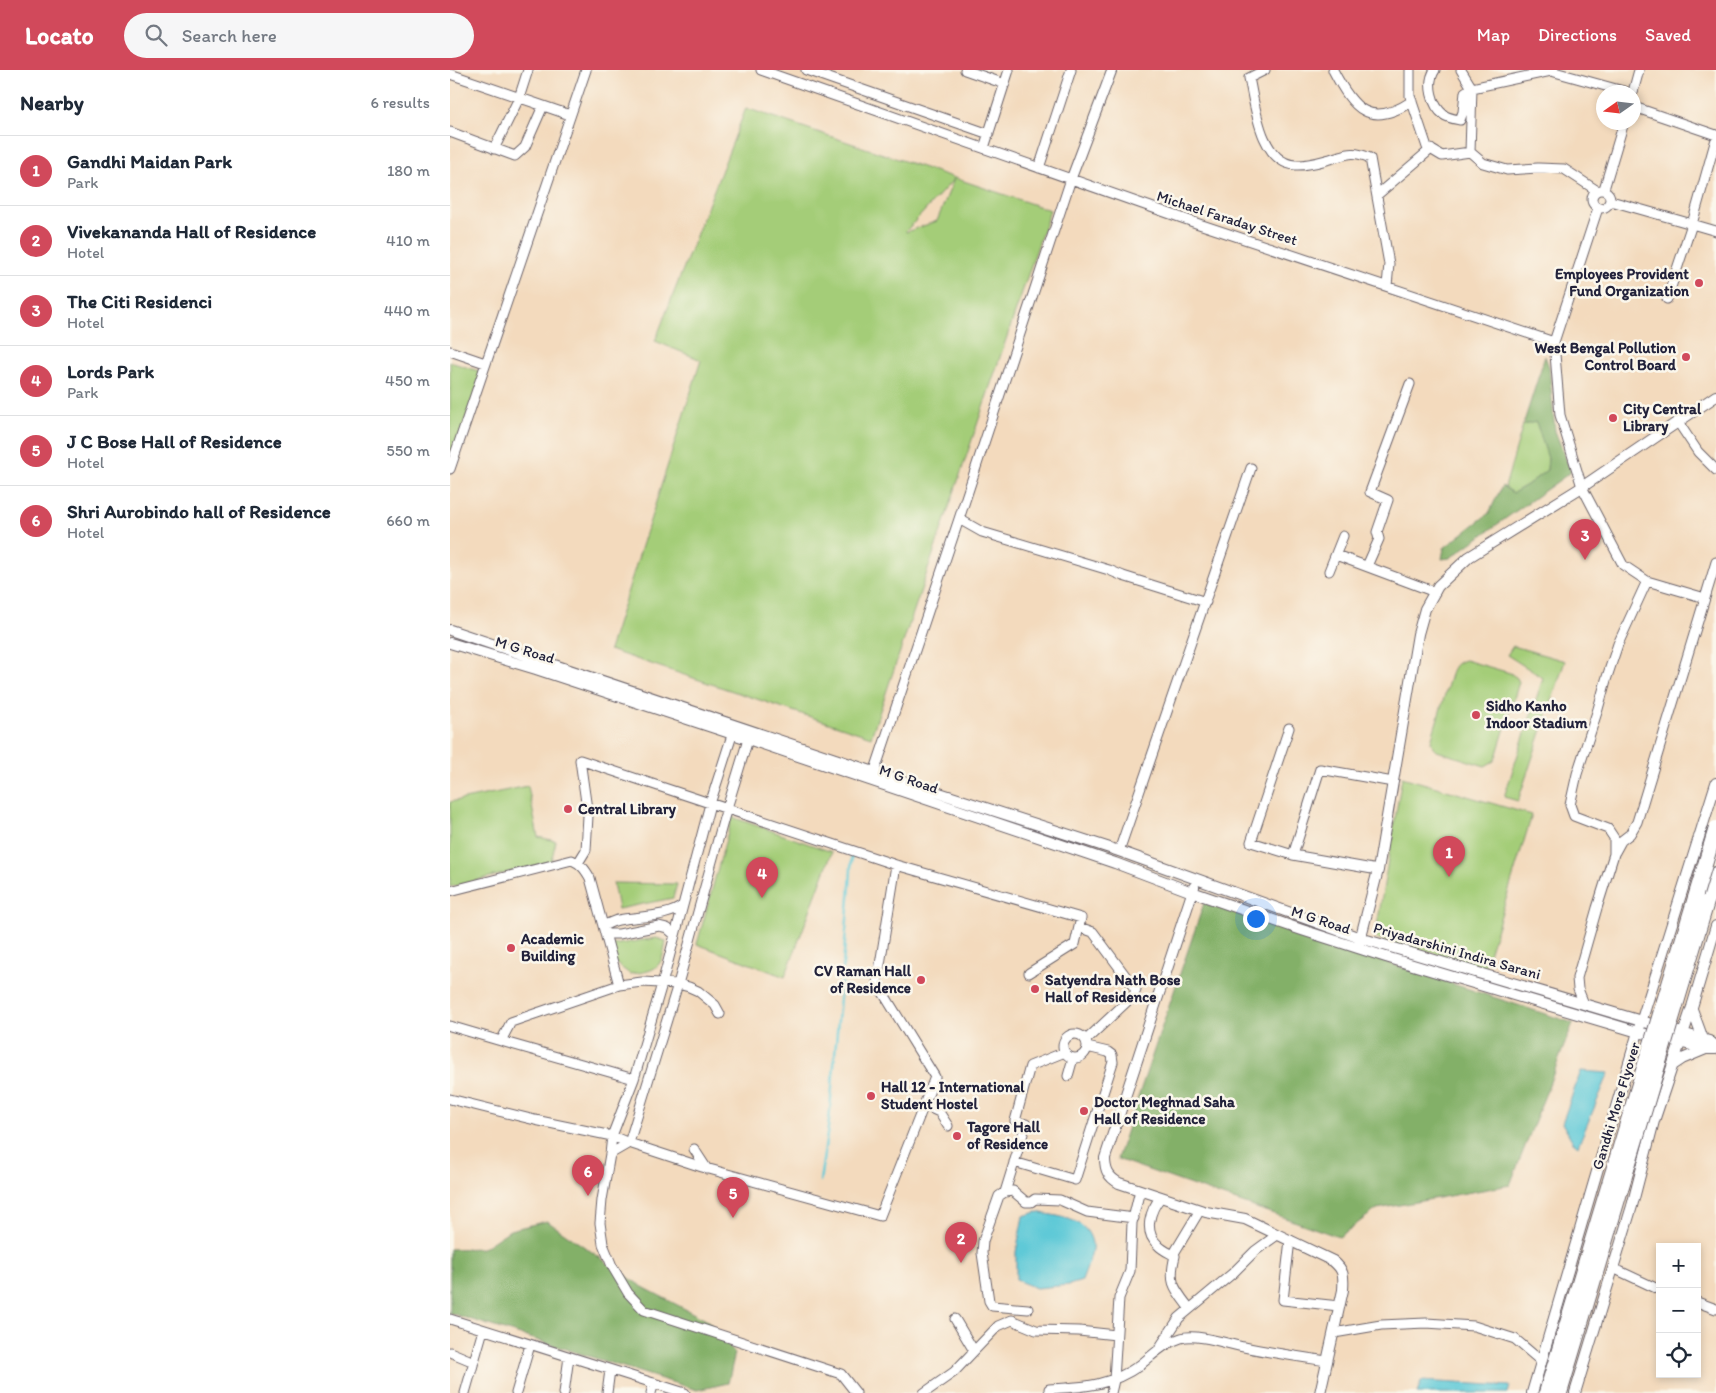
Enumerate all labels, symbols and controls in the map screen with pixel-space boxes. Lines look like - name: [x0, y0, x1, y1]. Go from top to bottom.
- search box: [124, 13, 474, 58]
- text: Locato: [25, 21, 94, 50]
- icon: search: [142, 21, 170, 49]
- text: Search here: [182, 24, 277, 47]
- text: Map: [1477, 24, 1510, 46]
- text: Directions: [1538, 24, 1617, 46]
- text: Saved: [1645, 24, 1691, 46]
- north arrow: [1596, 85, 1641, 130]
- text: Nearby: [20, 90, 84, 115]
- text: 6 results: [370, 93, 430, 112]
- text: Gandhi Maidan Park: [67, 150, 232, 173]
- text: 1: [32, 161, 40, 180]
- text: 180 m: [387, 161, 430, 180]
- text: Park: [67, 173, 98, 192]
- street label: Michael Faraday Street: [1154, 187, 1300, 249]
- text: Vivekananda Hall of Residence: [67, 220, 316, 243]
- text: 2: [32, 231, 40, 250]
- text: 410 m: [386, 231, 430, 250]
- text: Hotel: [67, 243, 104, 262]
- place label: Employees Provident Fund Organization: [1555, 265, 1690, 301]
- marker: Employees Provident Fund Organization: [1693, 277, 1705, 289]
- text: The Citi Residenci: [67, 290, 212, 313]
- text: 3: [32, 301, 40, 320]
- text: 440 m: [384, 301, 430, 320]
- text: Hotel: [67, 313, 104, 332]
- place label: West Bengal Pollution Control Board: [1535, 339, 1677, 374]
- marker: West Bengal Pollution Control Board: [1680, 351, 1692, 363]
- text: Lords Park: [67, 360, 154, 383]
- text: 4: [31, 371, 41, 390]
- text: 450 m: [385, 371, 430, 390]
- text: Park: [67, 383, 98, 402]
- place label: City Central Library: [1623, 400, 1702, 436]
- marker: City Central Library: [1607, 412, 1619, 424]
- text: J C Bose Hall of Residence: [67, 430, 282, 453]
- text: 5: [32, 441, 40, 460]
- text: 550 m: [386, 441, 430, 460]
- text: Hotel: [67, 453, 104, 472]
- text: Shri Aurobindo hall of Residence: [67, 500, 331, 523]
- text: 6: [32, 511, 40, 530]
- text: 660 m: [386, 511, 430, 530]
- pin: 3: [1569, 519, 1601, 560]
- text: Hotel: [67, 523, 104, 542]
- street label: M G Road: [493, 632, 558, 668]
- place label: Sidho Kanho Indoor Stadium: [1486, 697, 1588, 732]
- marker: Sidho Kanho Indoor Stadium: [1470, 709, 1482, 721]
- street label: M G Road: [877, 760, 942, 798]
- place label: Central Library: [578, 800, 677, 819]
- marker: Central Library: [562, 803, 574, 815]
- pin: 1: [1433, 836, 1465, 877]
- pin: 4: [746, 857, 778, 898]
- street label: M G Road: [1289, 902, 1354, 938]
- your location: [1243, 906, 1269, 932]
- street label: Priyadarshini Indira Sarani: [1371, 918, 1543, 984]
- place label: Academic Building: [520, 930, 584, 966]
- marker: Academic Building: [505, 942, 517, 954]
- place label: CV Raman Hall of Residence: [814, 962, 912, 997]
- place label: Satyendra Nath Bose Hall of Residence: [1045, 971, 1181, 1006]
- marker: CV Raman Hall of Residence: [915, 974, 927, 986]
- marker: Satyendra Nath Bose Hall of Residence: [1029, 983, 1041, 995]
- street label: Gandhi More Flyover: [1588, 1040, 1644, 1172]
- place label: Hall 12 - International Student Hostel: [881, 1078, 1025, 1113]
- marker: Hall 12 - International Student Hostel: [865, 1090, 877, 1102]
- place label: Doctor Meghnad Saha Hall of Residence: [1094, 1093, 1235, 1128]
- marker: Doctor Meghnad Saha Hall of Residence: [1078, 1105, 1090, 1117]
- place label: Tagore Hall of Residence: [966, 1118, 1048, 1153]
- marker: Tagore Hall of Residence: [951, 1130, 963, 1142]
- pin: 6: [572, 1155, 604, 1196]
- pin: 5: [717, 1177, 749, 1218]
- pin: 2: [945, 1222, 977, 1263]
- map controls: [1656, 1243, 1701, 1378]
- button: +: [1656, 1243, 1701, 1288]
- button: −: [1656, 1288, 1701, 1333]
- button: locate: [1656, 1333, 1701, 1378]

